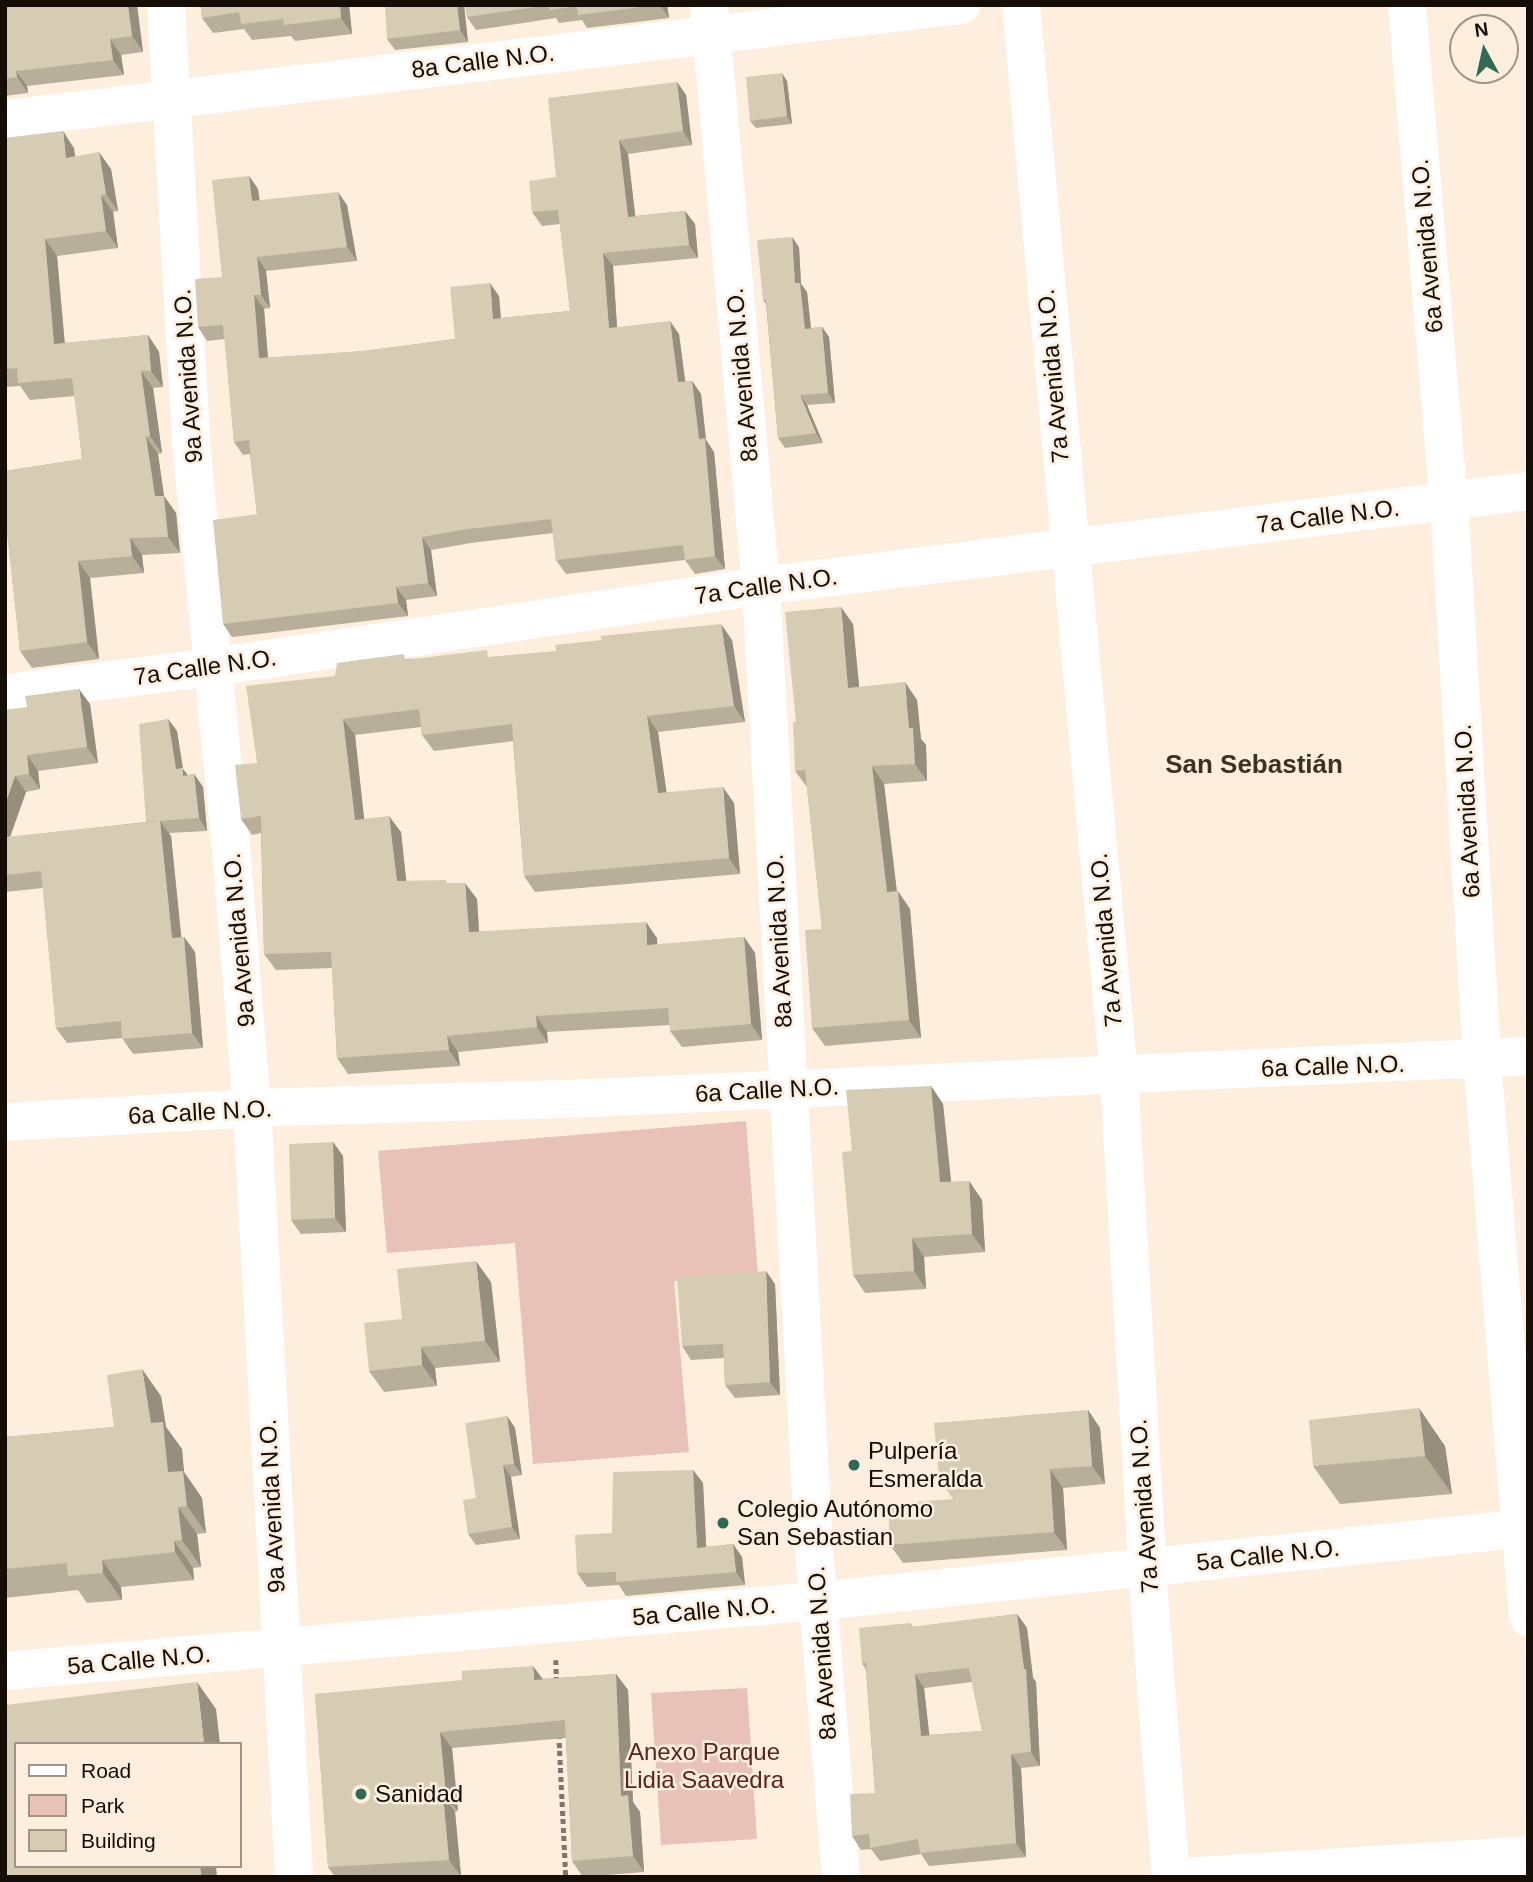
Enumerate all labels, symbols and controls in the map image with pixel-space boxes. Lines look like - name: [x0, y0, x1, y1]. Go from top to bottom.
- north arrow: [1449, 14, 1519, 84]
- text: N: [1473, 18, 1490, 41]
- street label: 8a Calle N.O.: [410, 38, 556, 84]
- street label: 6a Avenida N.O.: [1405, 157, 1449, 335]
- street label: 8a Avenida N.O.: [720, 286, 764, 464]
- street label: 9a Avenida N.O.: [168, 287, 208, 465]
- street label: 7a Avenida N.O.: [1031, 287, 1075, 465]
- street label: 7a Calle N.O.: [1255, 493, 1401, 539]
- street label: 7a Calle N.O.: [693, 562, 839, 610]
- street label: 7a Calle N.O.: [132, 643, 278, 691]
- street label: 6a Avenida N.O.: [1448, 723, 1486, 899]
- district label: San Sebastián: [1165, 749, 1343, 781]
- street label: 9a Avenida N.O.: [217, 851, 261, 1029]
- street label: 7a Avenida N.O.: [1084, 851, 1128, 1029]
- street label: 8a Avenida N.O.: [760, 853, 798, 1029]
- street label: 6a Calle N.O.: [1261, 1049, 1405, 1083]
- street label: 6a Calle N.O.: [694, 1072, 840, 1108]
- street label: 6a Calle N.O.: [127, 1094, 273, 1130]
- street label: 7a Avenida N.O.: [1124, 1417, 1164, 1595]
- street label: 9a Avenida N.O.: [253, 1418, 291, 1594]
- place label: Pulpería Esmeralda: [868, 1437, 983, 1493]
- marker: Pulpería Esmeralda: [846, 1457, 862, 1473]
- place label: Colegio Autónomo San Sebastian: [737, 1495, 934, 1551]
- marker: Colegio Autónomo San Sebastian: [715, 1515, 731, 1531]
- street label: 5a Calle N.O.: [1195, 1533, 1341, 1577]
- street label: 8a Avenida N.O.: [802, 1564, 842, 1742]
- street label: 5a Calle N.O.: [631, 1590, 777, 1632]
- street label: 5a Calle N.O.: [66, 1639, 212, 1681]
- park label: Anexo Parque Lidia Saavedra: [624, 1738, 784, 1794]
- legend: [14, 1742, 242, 1868]
- text: Road: [81, 1759, 131, 1782]
- place label: Sanidad: [375, 1780, 463, 1808]
- marker: Sanidad: [353, 1786, 369, 1802]
- text: Park: [81, 1794, 124, 1817]
- text: Building: [81, 1829, 156, 1852]

